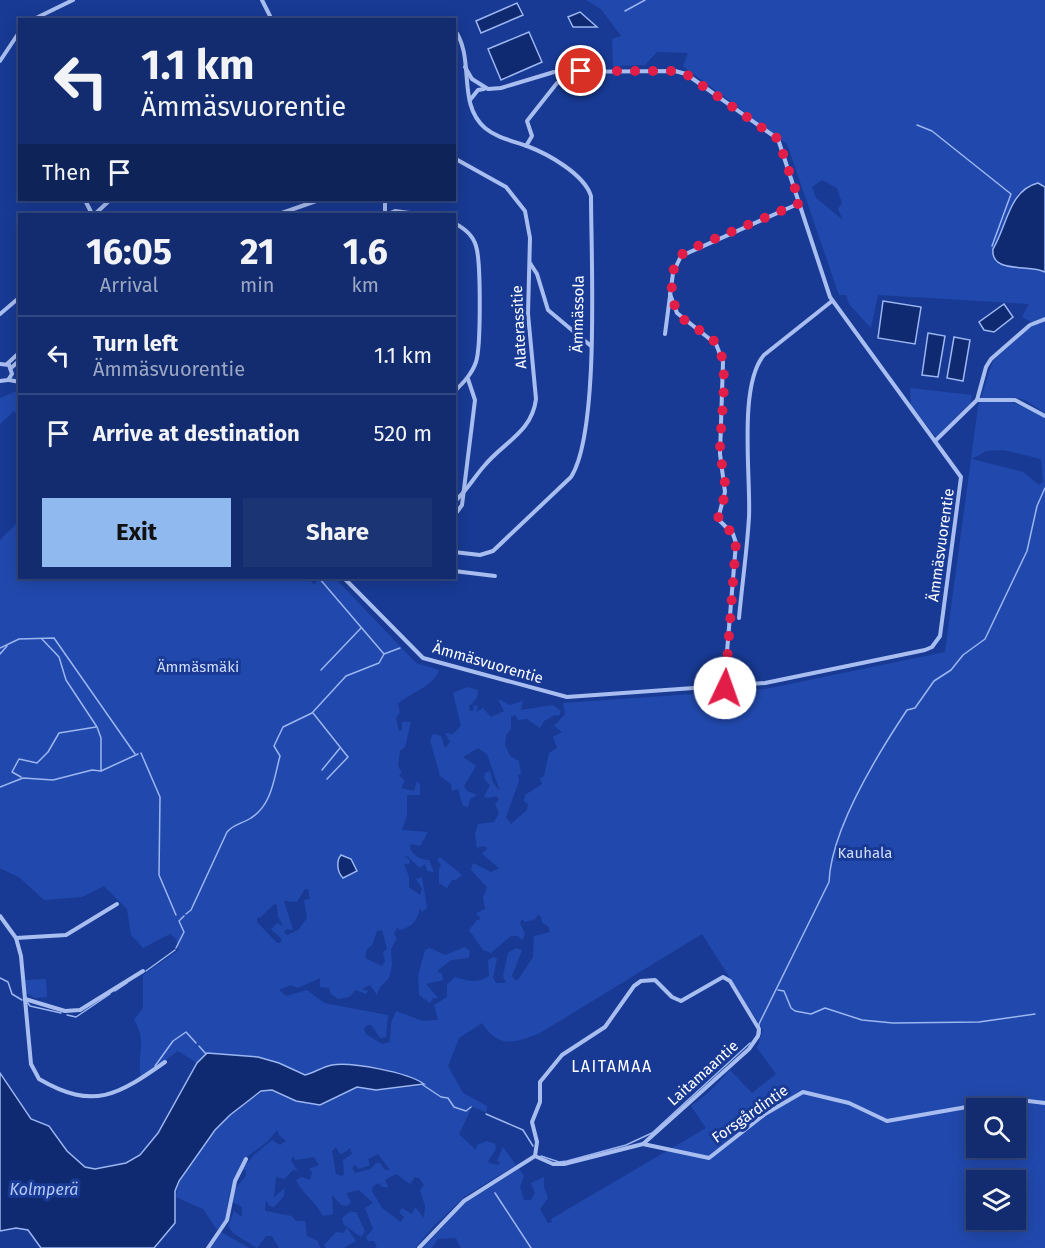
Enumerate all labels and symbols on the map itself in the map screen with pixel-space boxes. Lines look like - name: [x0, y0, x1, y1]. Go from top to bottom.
- pin: [555, 45, 606, 96]
- street label: Ämmässola: [568, 275, 588, 353]
- street label: Alaterassitie: [508, 285, 530, 369]
- street label: Ämmäsvuorentie: [924, 487, 958, 603]
- street label: Ämmäsvuorentie: [431, 639, 545, 687]
- position arrow: [693, 656, 757, 720]
- park label: Ämmäsmäki: [157, 658, 239, 676]
- park label: Kauhala: [838, 844, 892, 862]
- street label: Laitamaantie: [664, 1037, 742, 1109]
- district label: LAITAMAA: [571, 1057, 653, 1076]
- street label: Forsgårdintie: [708, 1081, 792, 1147]
- water label: Kolmperä: [10, 1180, 78, 1199]

